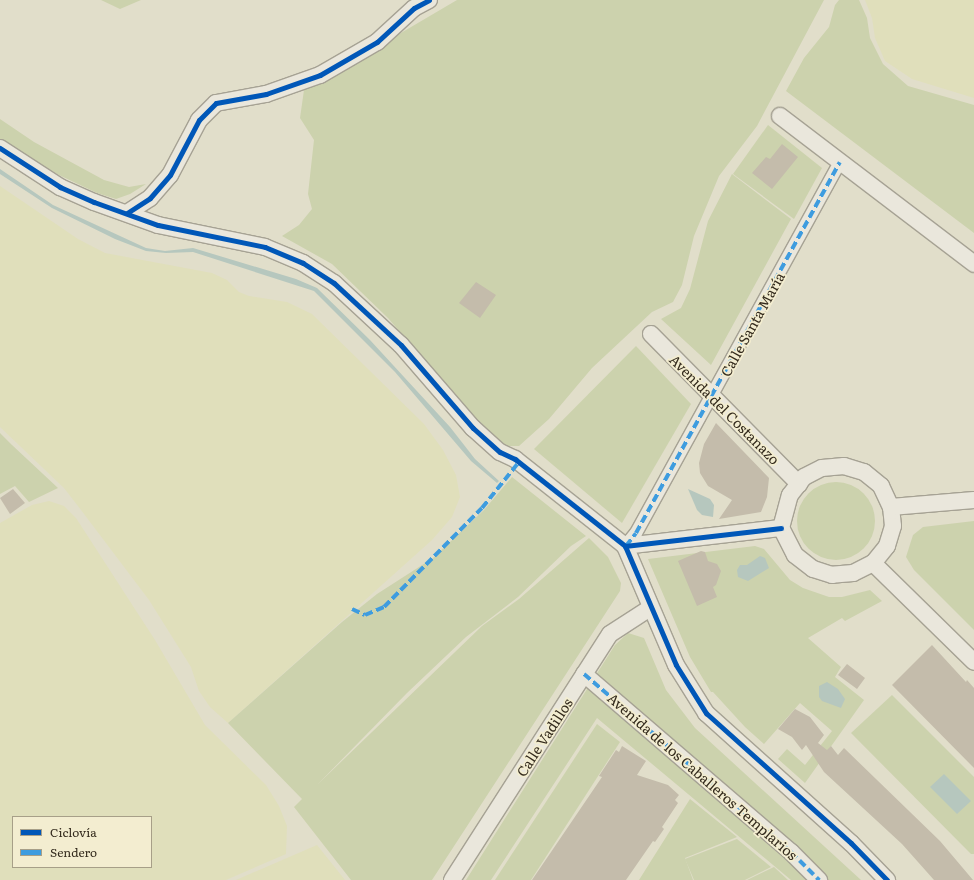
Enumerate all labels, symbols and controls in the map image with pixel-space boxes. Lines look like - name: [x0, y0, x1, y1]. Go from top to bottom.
- street label: Calle Santa María: [716, 269, 788, 379]
- street label: Avenida del Costanazo: [667, 351, 783, 467]
- street label: Avenida de los Caballeros Templarios: [605, 689, 801, 863]
- street label: Calle Vadillos: [512, 695, 576, 779]
- legend: [12, 816, 152, 868]
- text: Ciclovía: [50, 823, 97, 841]
- text: Sendero: [50, 843, 97, 861]

